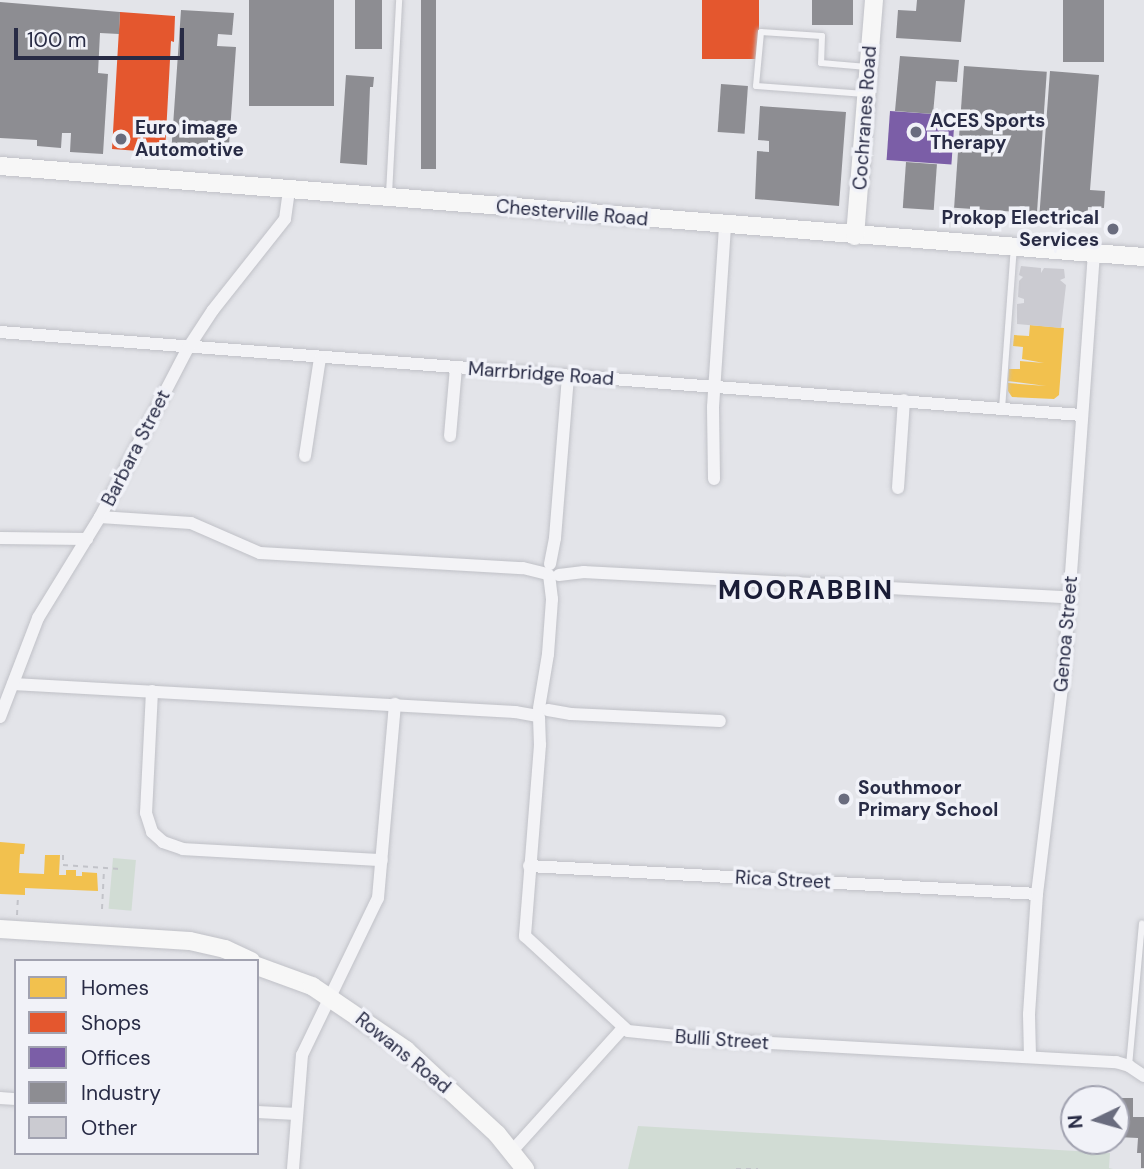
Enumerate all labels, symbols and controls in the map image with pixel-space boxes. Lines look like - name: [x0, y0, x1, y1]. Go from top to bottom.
- scale bar: [18, 14, 187, 58]
- text: 100 m: [27, 26, 87, 54]
- street label: Cochranes Road: [849, 45, 881, 191]
- place label: ACES Sports Therapy: [930, 110, 1045, 154]
- place label: Euro image Automotive: [135, 117, 244, 161]
- marker: ACES Sports Therapy: [908, 124, 924, 140]
- marker: Euro image Automotive: [113, 131, 129, 147]
- street label: Chesterville Road: [495, 195, 649, 231]
- place label: Prokop Electrical Services: [941, 207, 1099, 251]
- marker: Prokop Electrical Services: [1105, 221, 1121, 237]
- street label: Marrbridge Road: [467, 358, 615, 390]
- street label: Barbara Street: [97, 386, 175, 510]
- district label: MOORABBIN: [719, 575, 893, 607]
- street label: Genoa Street: [1050, 575, 1082, 693]
- place label: Southmoor Primary School: [858, 777, 998, 821]
- marker: Southmoor Primary School: [836, 791, 852, 807]
- street label: Rica Street: [734, 866, 832, 894]
- legend: [14, 959, 259, 1155]
- text: Homes: [81, 974, 149, 1002]
- street label: Rowans Road: [351, 1008, 455, 1098]
- text: Shops: [81, 1009, 141, 1037]
- street label: Bulli Street: [674, 1025, 770, 1055]
- text: Offices: [81, 1044, 151, 1072]
- text: Industry: [81, 1079, 161, 1107]
- north arrow: [1060, 1085, 1130, 1155]
- text: Other: [81, 1114, 137, 1142]
- text: N: [1063, 1114, 1089, 1130]

